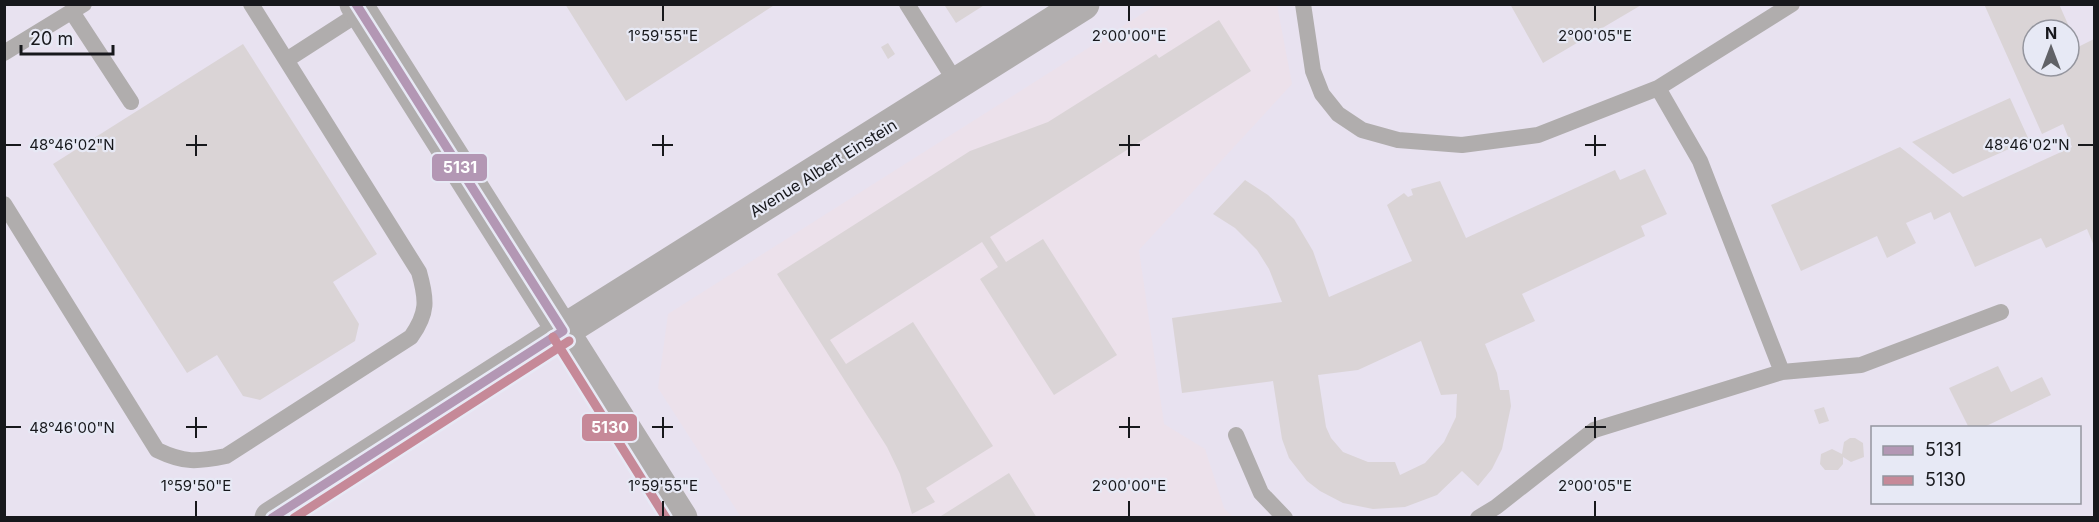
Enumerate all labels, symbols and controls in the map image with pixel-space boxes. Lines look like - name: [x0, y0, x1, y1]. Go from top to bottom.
- scale bar: [21, 18, 112, 56]
- north arrow: [2021, 18, 2081, 78]
- text: N: [2045, 23, 2057, 43]
- text: 1°59'55"E: [628, 26, 698, 45]
- text: 2°00'00"E: [1092, 26, 1166, 45]
- text: 2°00'05"E: [1558, 26, 1632, 45]
- text: 20 m: [30, 28, 73, 49]
- street label: Avenue Albert Einstein: [746, 115, 900, 221]
- text: 48°46'02"N: [29, 135, 115, 154]
- text: 48°46'02"N: [1984, 135, 2070, 154]
- line badge: 5131: [431, 153, 488, 182]
- text: 5131: [443, 157, 477, 177]
- line badge: 5130: [581, 413, 638, 442]
- text: 5130: [591, 417, 629, 437]
- text: 48°46'00"N: [29, 418, 115, 437]
- legend: [1871, 426, 2081, 504]
- text: 5131: [1925, 439, 1962, 460]
- text: 5130: [1925, 469, 1966, 490]
- text: 1°59'50"E: [161, 476, 231, 495]
- text: 1°59'55"E: [628, 476, 698, 495]
- text: 2°00'00"E: [1092, 476, 1166, 495]
- text: 2°00'05"E: [1558, 476, 1632, 495]

